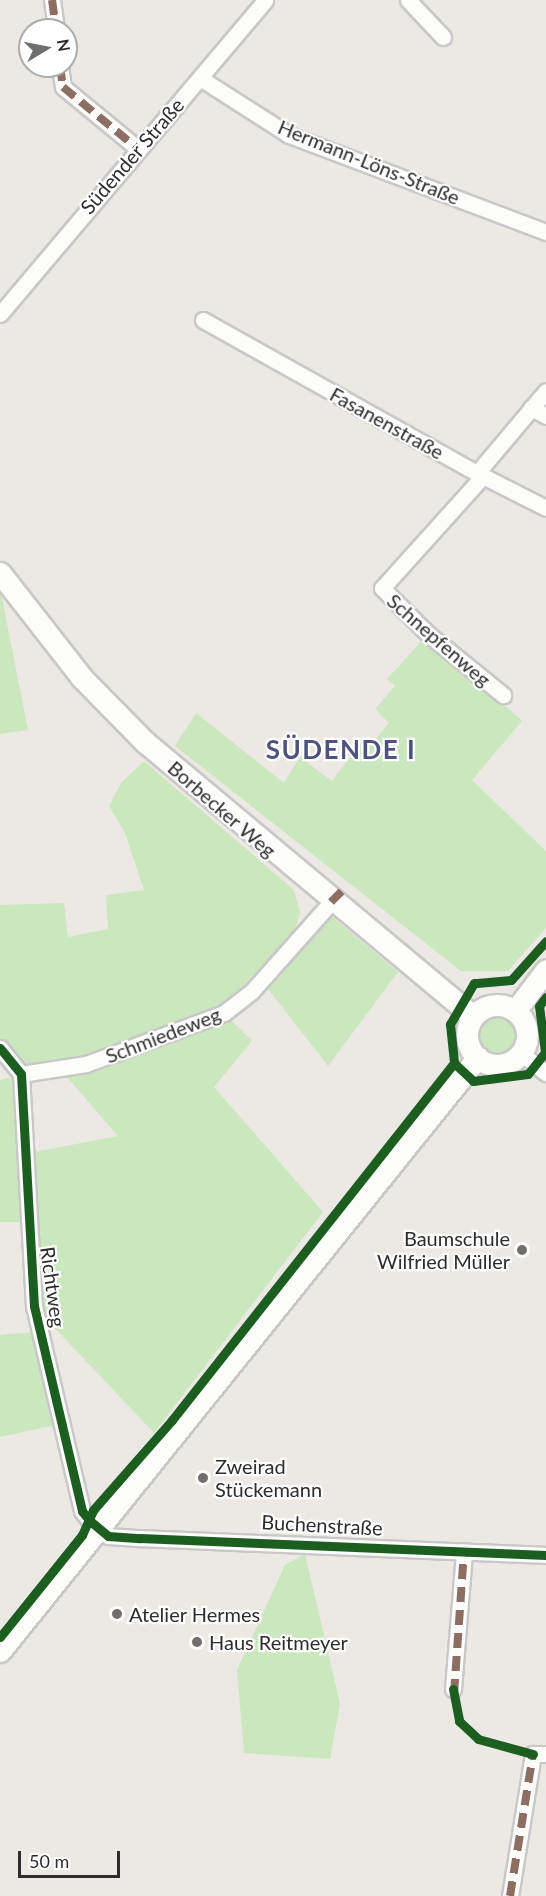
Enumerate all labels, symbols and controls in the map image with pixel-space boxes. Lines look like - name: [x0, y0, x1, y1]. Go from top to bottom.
- north arrow: [18, 18, 78, 78]
- text: N: [54, 37, 75, 53]
- street label: Südender Straße: [75, 93, 189, 219]
- street label: Hermann-Löns-Straße: [275, 115, 463, 209]
- street label: Fasanenstraße: [326, 382, 448, 464]
- street label: Schnepfenweg: [382, 589, 496, 691]
- district label: SÜDENDE I: [266, 734, 416, 766]
- street label: Borbecker Weg: [163, 755, 281, 863]
- street label: Schmiedeweg: [102, 1002, 224, 1068]
- place label: Baumschule Wilfried Müller: [377, 1226, 510, 1273]
- marker: Baumschule Wilfried Müller: [515, 1243, 529, 1257]
- street label: Richtweg: [35, 1245, 71, 1329]
- place label: Zweirad Stückemann: [215, 1454, 322, 1501]
- marker: Zweirad Stückemann: [196, 1471, 210, 1485]
- street label: Buchenstraße: [261, 1510, 383, 1540]
- place label: Atelier Hermes: [129, 1602, 261, 1626]
- marker: Atelier Hermes: [110, 1607, 124, 1621]
- place label: Haus Reitmeyer: [209, 1630, 348, 1654]
- marker: Haus Reitmeyer: [190, 1635, 204, 1649]
- scale bar: [21, 1839, 123, 1877]
- text: 50 m: [29, 1850, 69, 1872]

